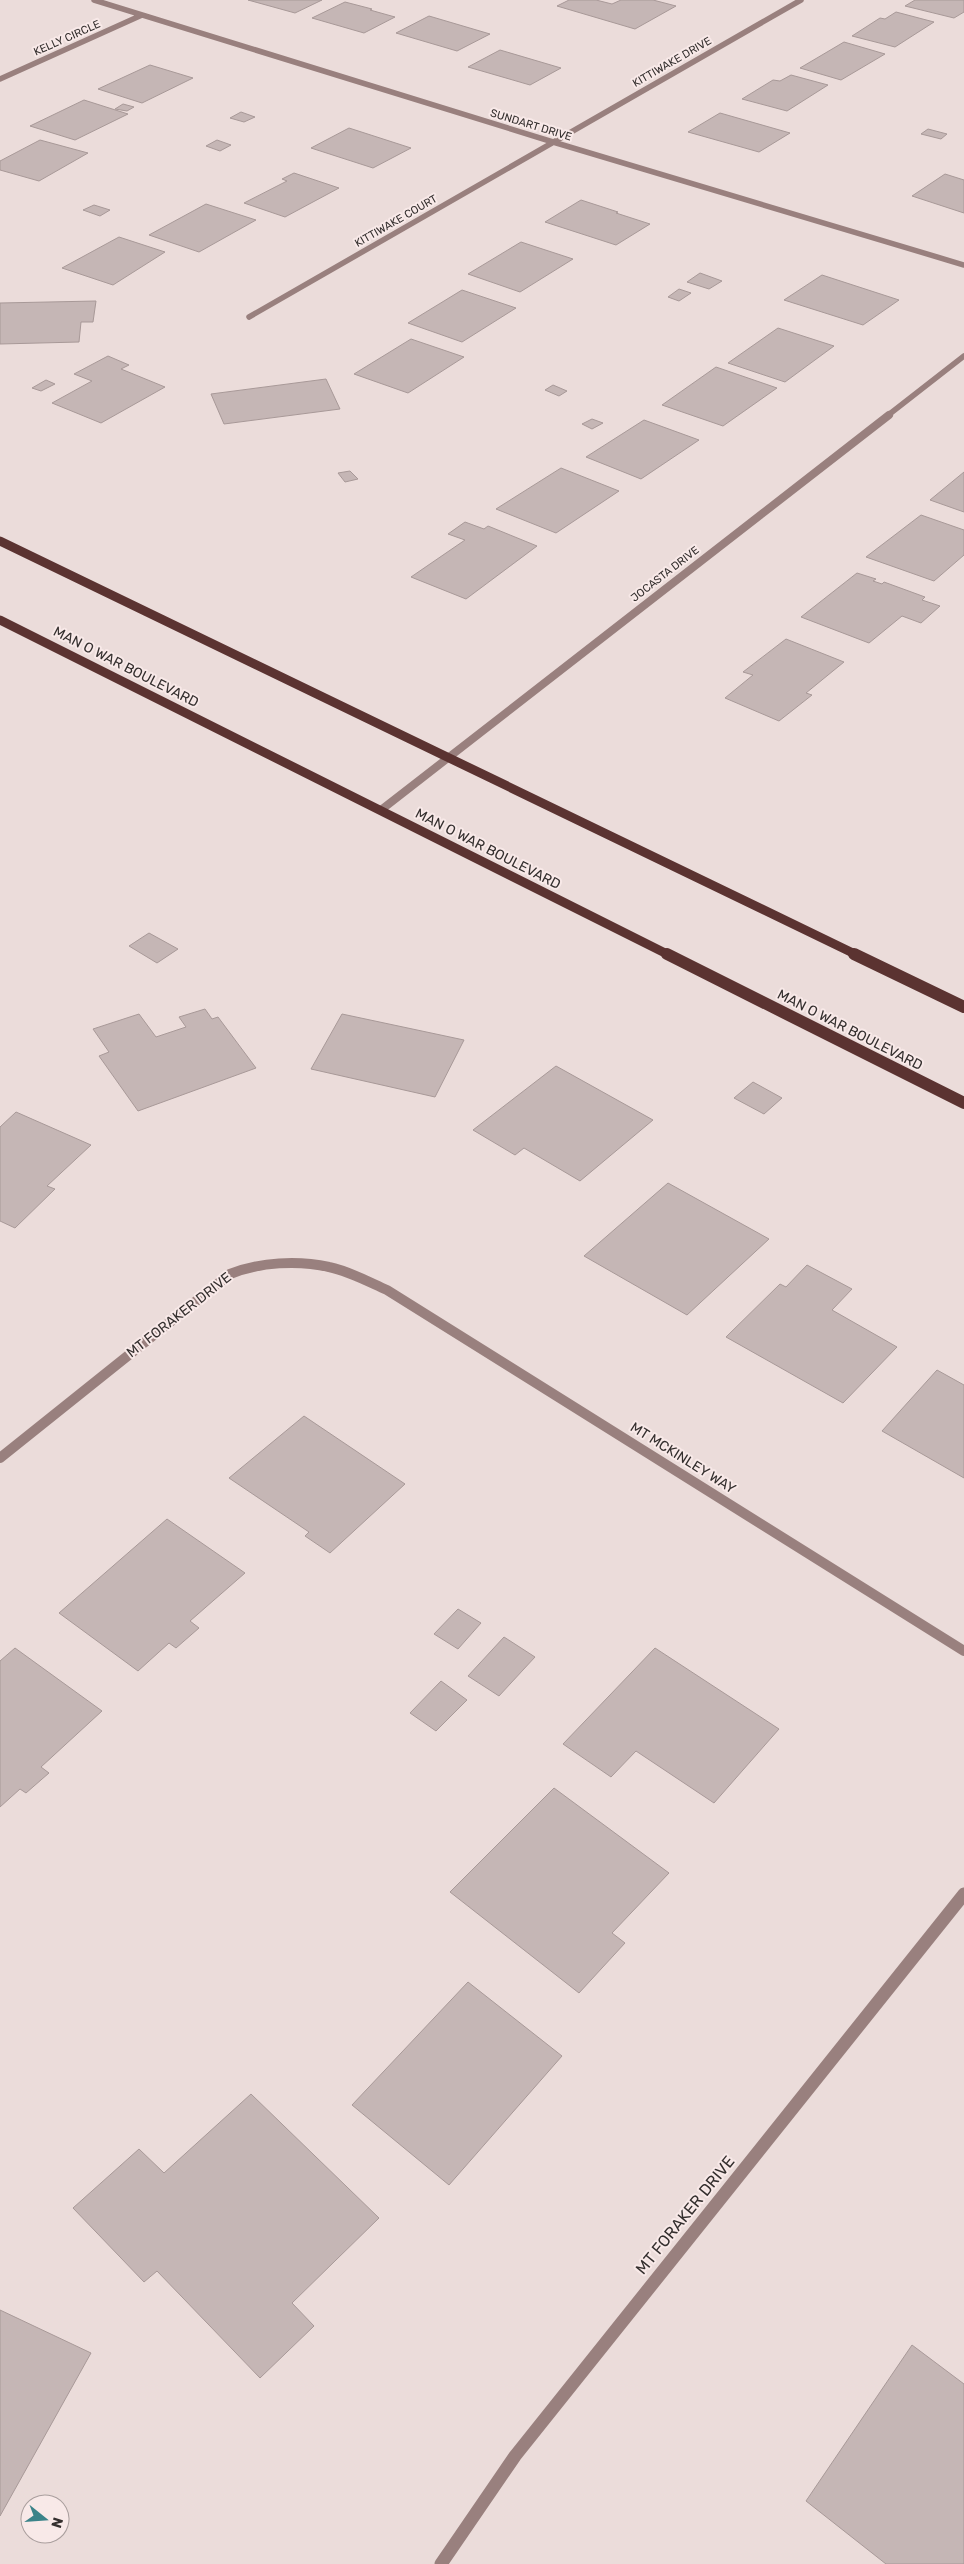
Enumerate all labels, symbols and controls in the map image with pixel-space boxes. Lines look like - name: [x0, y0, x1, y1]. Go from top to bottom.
- street label: KELLY CIRCLE: [32, 17, 103, 59]
- street label: KITTIWAKE DRIVE: [630, 34, 714, 90]
- street label: SUNDART DRIVE: [489, 106, 574, 144]
- street label: KITTIWAKE COURT: [352, 192, 440, 250]
- street label: JOCASTA DRIVE: [628, 543, 702, 605]
- street label: MAN O WAR BOULEVARD: [51, 623, 201, 711]
- street label: MAN O WAR BOULEVARD: [413, 805, 563, 893]
- street label: MAN O WAR BOULEVARD: [775, 986, 925, 1074]
- street label: MT FORAKER DRIVE: [123, 1269, 235, 1361]
- street label: MT MCKINLEY WAY: [627, 1419, 739, 1497]
- street label: MT FORAKER DRIVE: [632, 2152, 738, 2278]
- north arrow: [20, 2494, 70, 2544]
- text: N: [47, 2515, 67, 2530]

